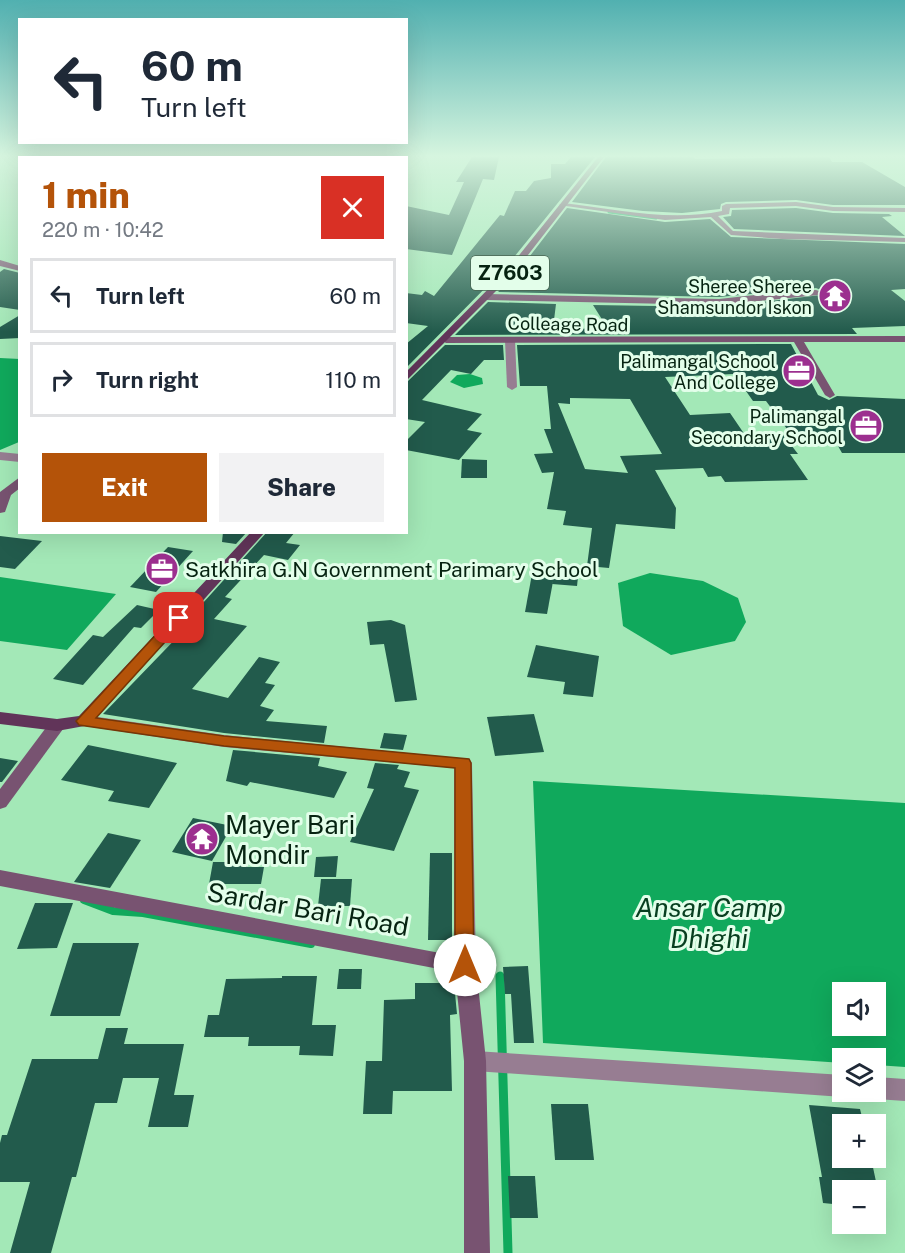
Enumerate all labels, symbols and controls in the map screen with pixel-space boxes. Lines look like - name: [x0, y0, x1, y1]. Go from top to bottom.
- text: 60 m: [141, 41, 243, 90]
- icon: left: [42, 42, 120, 120]
- text: Turn left: [141, 91, 247, 123]
- text: 1 min: [42, 174, 130, 216]
- button: close: [321, 176, 384, 239]
- text: 220 m · 10:42: [42, 218, 164, 242]
- road number: Z7603: [471, 256, 549, 290]
- place label: Sheree Sheree Shamsundor Iskon: [657, 276, 812, 318]
- temple icon: Sheree Sheree Shamsundor Iskon: [817, 278, 853, 314]
- icon: left: [45, 279, 78, 312]
- text: Turn left: [96, 283, 185, 309]
- text: 60 m: [330, 283, 381, 309]
- street label: Colleage Road: [507, 312, 629, 336]
- place label: Palimangal School And College: [620, 351, 776, 393]
- office icon: Palimangal School And College: [781, 353, 817, 389]
- icon: right: [45, 363, 78, 396]
- text: Turn right: [96, 367, 199, 393]
- text: 110 m: [325, 367, 381, 393]
- place label: Palimangal Secondary School: [691, 406, 843, 448]
- office icon: Palimangal Secondary School: [848, 408, 884, 444]
- button: Exit: [42, 453, 207, 522]
- button: Share: [219, 453, 384, 522]
- office icon: Satkhira G.N Government Parimary School: [144, 551, 180, 587]
- place label: Satkhira G.N Government Parimary School: [185, 557, 598, 582]
- pin: [153, 592, 204, 643]
- icon: arrive: [162, 601, 195, 634]
- place label: Mayer Bari Mondir: [225, 809, 355, 870]
- temple icon: Mayer Bari Mondir: [184, 821, 220, 857]
- street label: Sardar Bari Road: [205, 876, 411, 942]
- water label: Ansar Camp Dhighi: [635, 891, 783, 954]
- position arrow: [433, 933, 497, 997]
- map controls: [832, 982, 886, 1234]
- button: sound: [832, 982, 886, 1036]
- button: layers: [832, 1048, 886, 1102]
- button: +: [832, 1114, 886, 1168]
- button: −: [832, 1180, 886, 1234]

